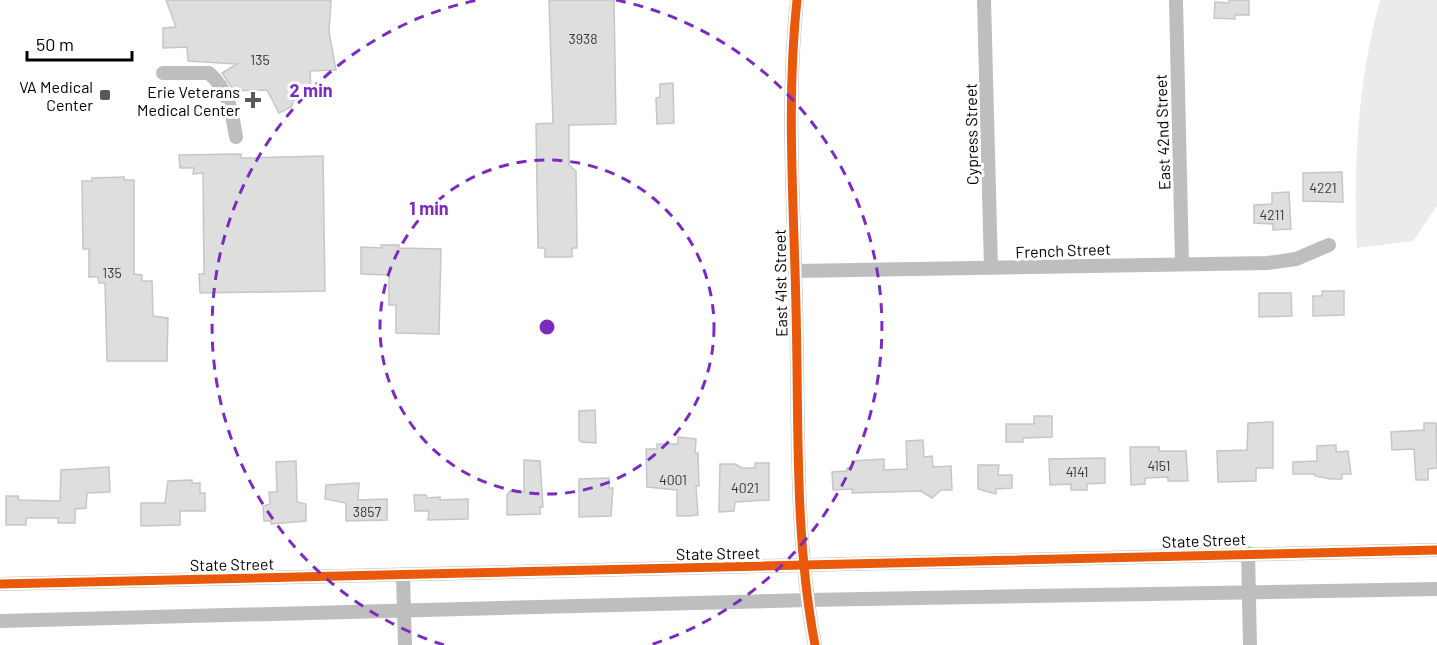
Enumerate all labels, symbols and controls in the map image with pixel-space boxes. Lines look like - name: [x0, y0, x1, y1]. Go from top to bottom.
- scale bar: [27, 24, 132, 62]
- house number: 3938: [568, 30, 598, 47]
- text: 50 m: [36, 33, 74, 55]
- house number: 135: [250, 51, 270, 68]
- street label: East 42nd Street: [1150, 74, 1174, 190]
- place label: VA Medical Center: [19, 77, 93, 114]
- text: 2 min: [289, 79, 333, 101]
- place label: Erie Veterans Medical Center: [137, 82, 240, 119]
- street label: Cypress Street: [961, 83, 981, 185]
- marker: VA Medical Center: [98, 88, 112, 102]
- marker: Erie Veterans Medical Center: [244, 91, 262, 109]
- house number: 4221: [1309, 179, 1337, 196]
- text: 1 min: [409, 197, 449, 219]
- house number: 4211: [1260, 206, 1284, 223]
- street label: East 41st Street: [770, 229, 790, 337]
- street label: French Street: [1015, 239, 1111, 261]
- house number: 135: [102, 264, 122, 281]
- centre of rings: [537, 317, 557, 337]
- house number: 4151: [1147, 457, 1171, 474]
- house number: 4141: [1066, 463, 1088, 480]
- house number: 4001: [659, 471, 687, 488]
- house number: 4021: [731, 479, 759, 496]
- house number: 3857: [353, 503, 382, 520]
- street label: State Street: [1162, 529, 1246, 551]
- street label: State Street: [676, 543, 760, 563]
- street label: State Street: [190, 554, 274, 574]

